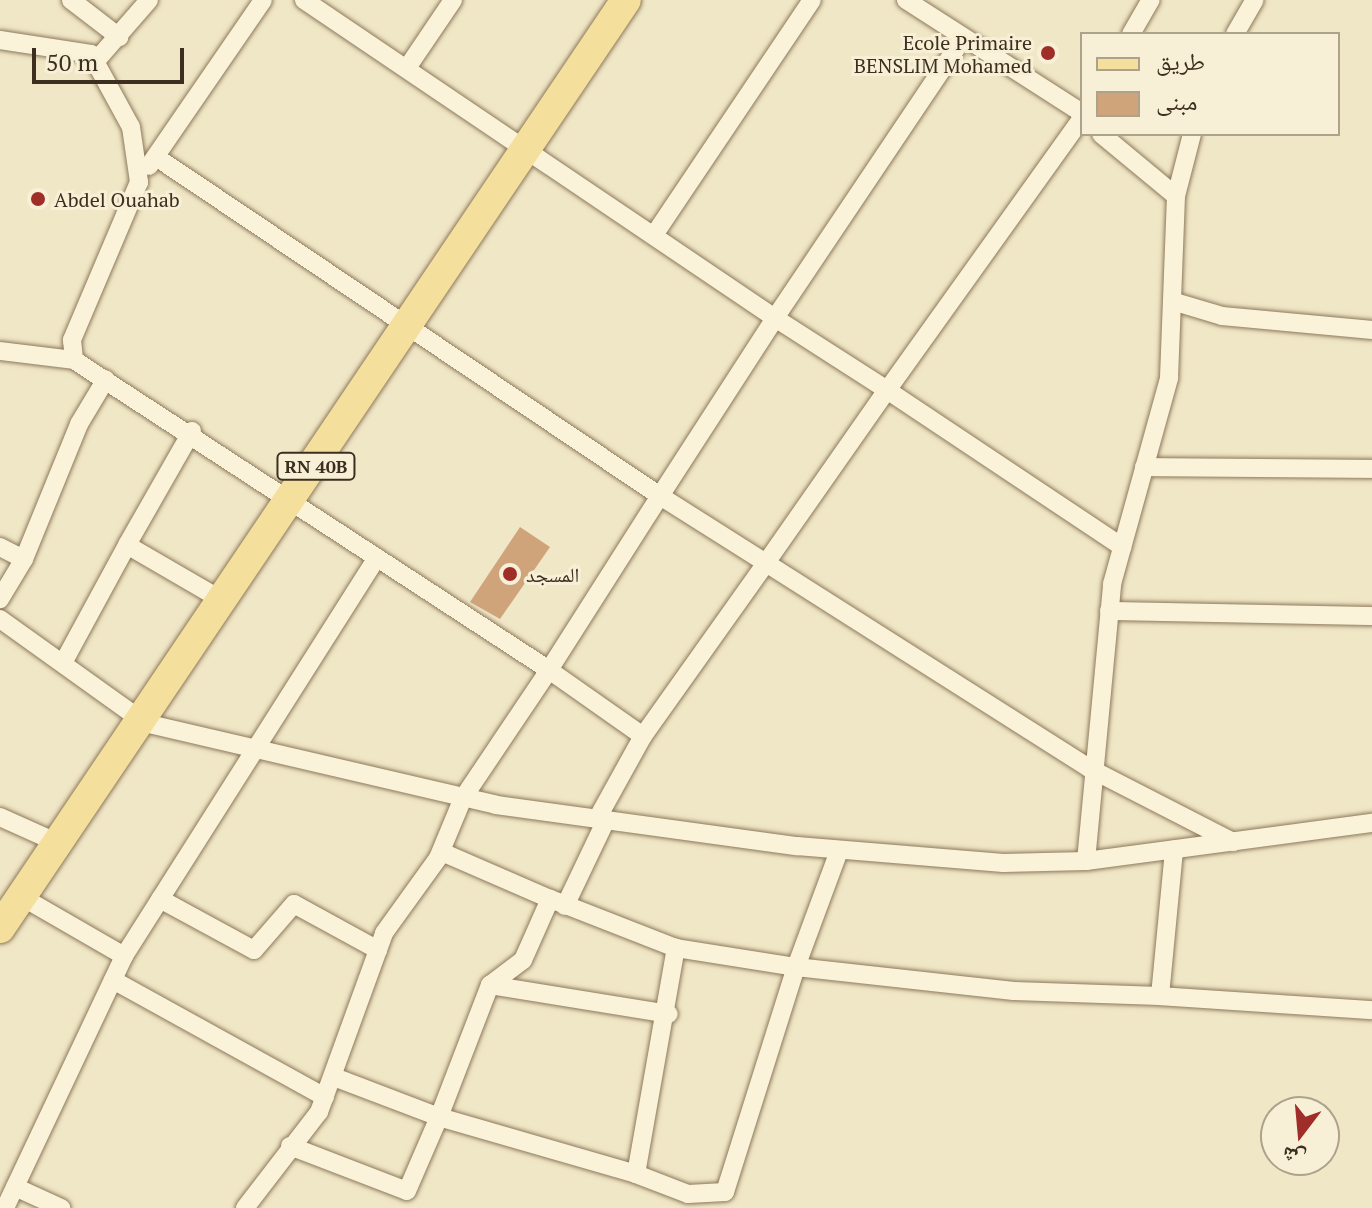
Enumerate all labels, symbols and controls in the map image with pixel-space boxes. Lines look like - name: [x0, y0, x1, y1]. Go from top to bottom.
- place label: Ecole Primaire BENSLIM Mohamed: [854, 30, 1032, 77]
- scale bar: [36, 32, 188, 82]
- legend: [1080, 32, 1340, 136]
- marker: Ecole Primaire BENSLIM Mohamed: [1039, 44, 1057, 62]
- text: طريق: [1156, 45, 1205, 77]
- text: 50 m: [46, 46, 98, 78]
- text: مبنى: [1156, 85, 1197, 117]
- place label: Abdel Ouahab: [54, 187, 180, 211]
- marker: Abdel Ouahab: [29, 190, 47, 208]
- road number: RN 40B: [276, 452, 356, 480]
- place label: المسجد: [526, 562, 579, 586]
- marker: المسجد: [501, 565, 519, 583]
- north arrow: [1260, 1096, 1340, 1176]
- text: ش: [1279, 1140, 1309, 1175]

